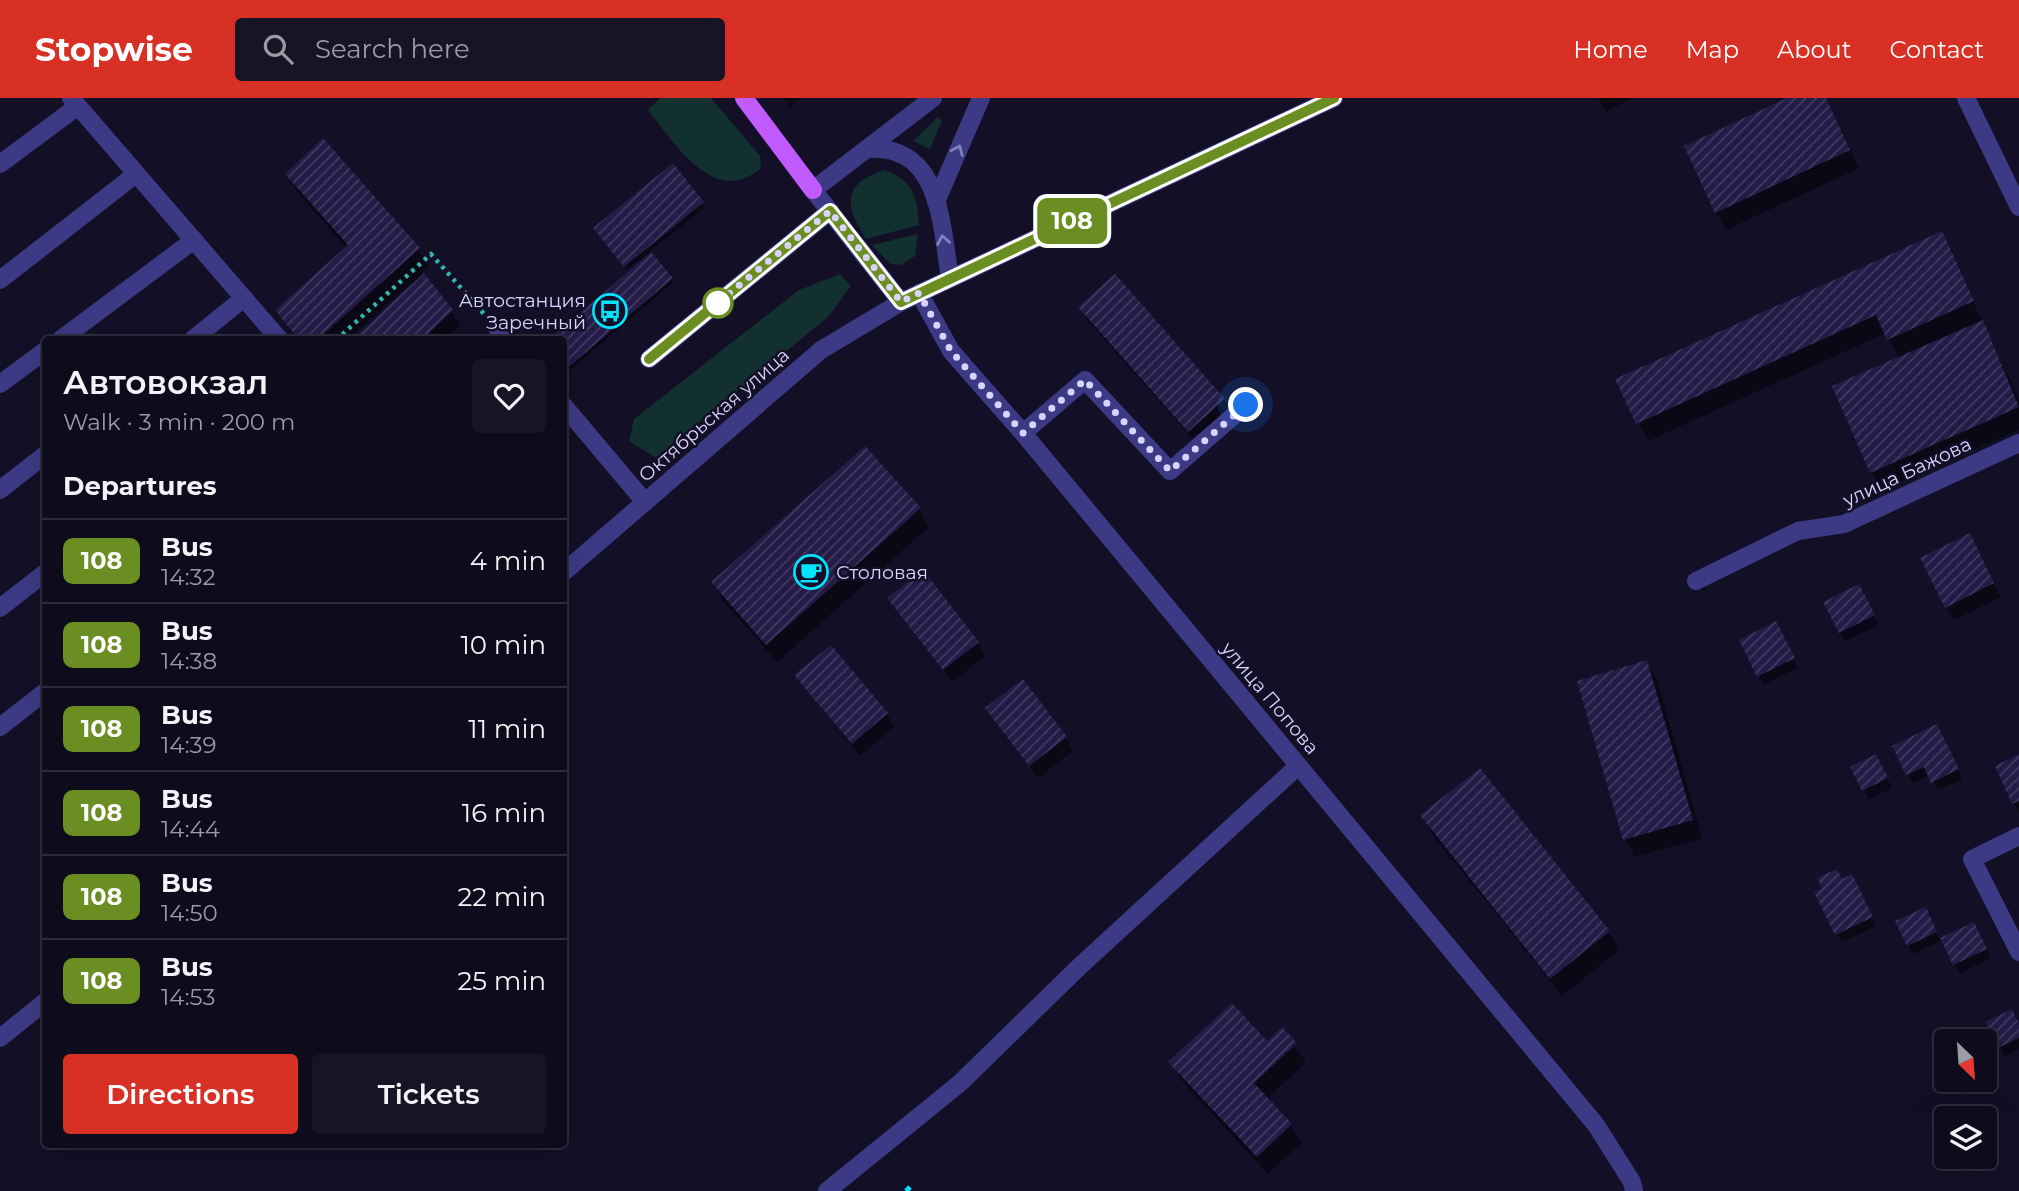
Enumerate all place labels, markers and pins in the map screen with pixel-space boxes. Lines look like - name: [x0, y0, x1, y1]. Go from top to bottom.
- unlabelled marker: [703, 288, 733, 318]
- place label: Автостанция Заречный: [459, 289, 586, 334]
- bus stop icon: Автостанция Заречный: [591, 292, 629, 330]
- cafe icon: Столовая: [792, 553, 830, 591]
- place label: Столовая: [836, 561, 928, 584]

